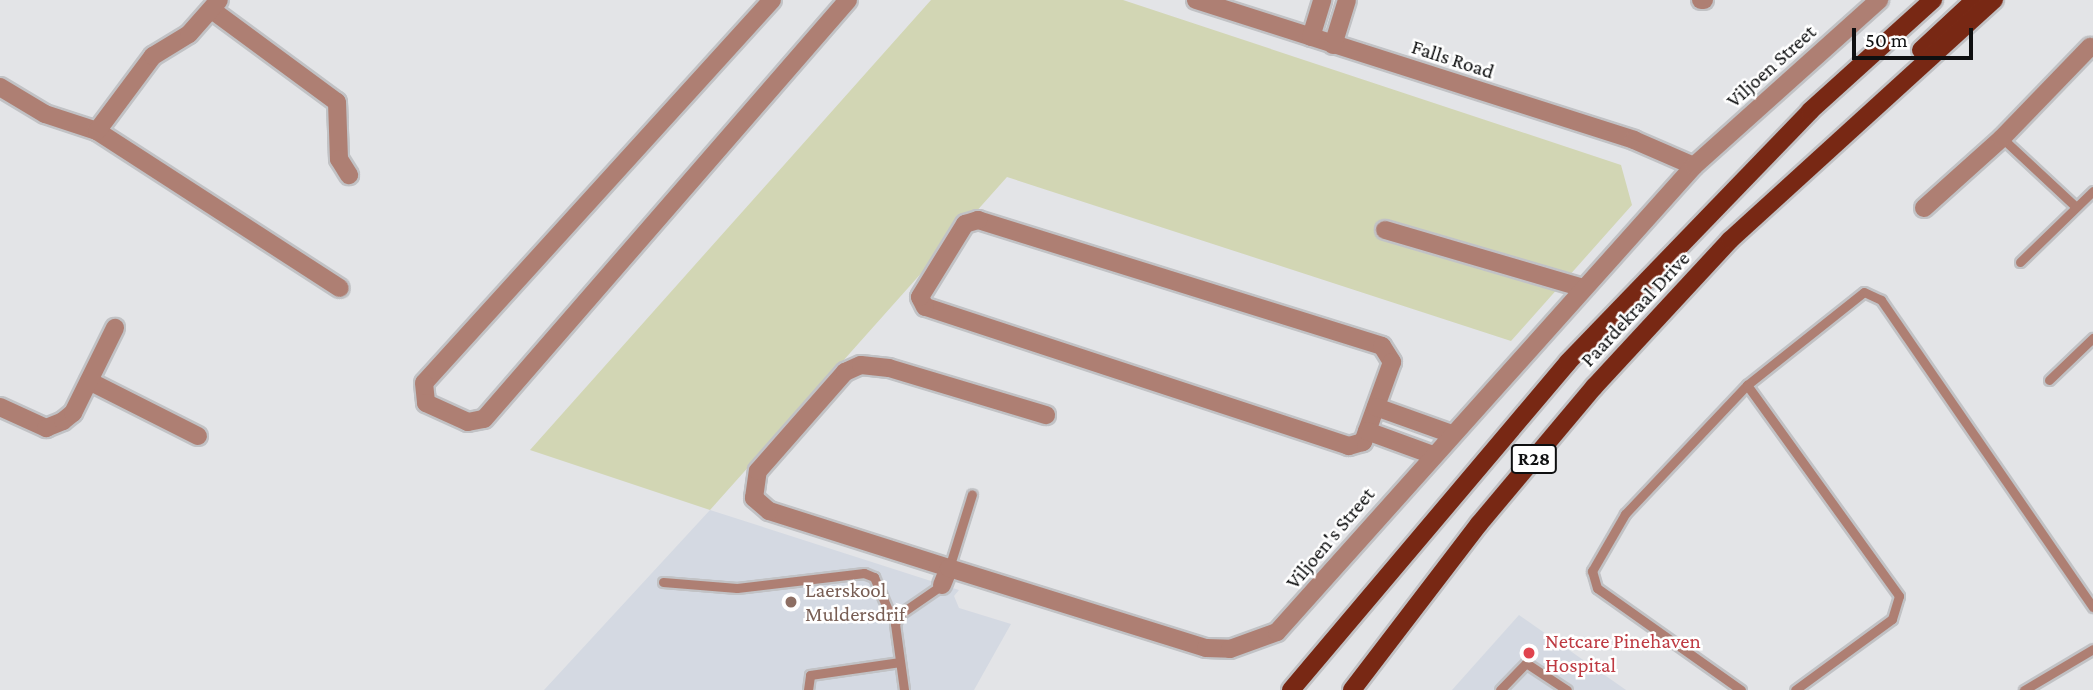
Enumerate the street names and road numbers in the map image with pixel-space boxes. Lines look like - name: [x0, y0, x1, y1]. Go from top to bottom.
- street label: Viljoen Street: [1721, 19, 1821, 113]
- street label: Falls Road: [1408, 34, 1498, 84]
- street label: Paardekraal Drive: [1575, 246, 1695, 372]
- road number: R28: [1510, 444, 1558, 474]
- street label: Viljoen's Street: [1280, 482, 1380, 594]

